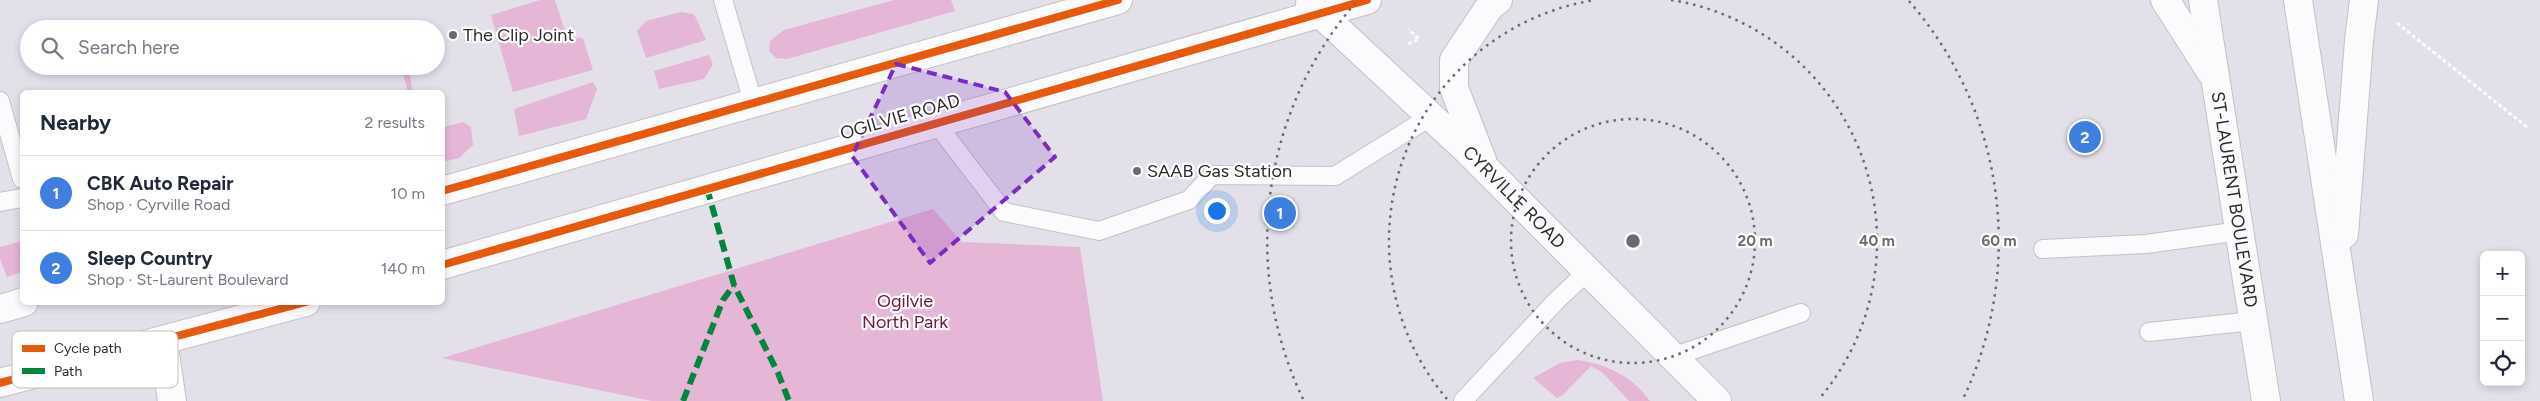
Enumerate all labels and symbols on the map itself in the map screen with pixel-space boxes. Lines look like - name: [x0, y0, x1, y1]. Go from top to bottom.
- place label: The Clip Joint: [463, 24, 574, 46]
- marker: The Clip Joint: [447, 29, 459, 41]
- street label: OGILVIE ROAD: [837, 89, 963, 145]
- street label: ST-LAURENT BOULEVARD: [2207, 90, 2262, 309]
- pin: 2: [2069, 118, 2101, 156]
- street label: CYRVILLE ROAD: [1458, 141, 1570, 253]
- place label: SAAB Gas Station: [1147, 160, 1292, 182]
- marker: SAAB Gas Station: [1131, 165, 1143, 177]
- pin: 1: [1264, 194, 1296, 232]
- your location: [1204, 198, 1230, 224]
- centre of rings: [1624, 232, 1642, 250]
- text: 20 m: [1737, 232, 1773, 250]
- text: 40 m: [1859, 232, 1895, 250]
- text: 60 m: [1981, 232, 2017, 250]
- park label: Ogilvie North Park: [862, 290, 948, 333]
- legend: [12, 331, 178, 388]
- text: Cycle path: [54, 340, 122, 357]
- text: Path: [54, 363, 82, 380]

